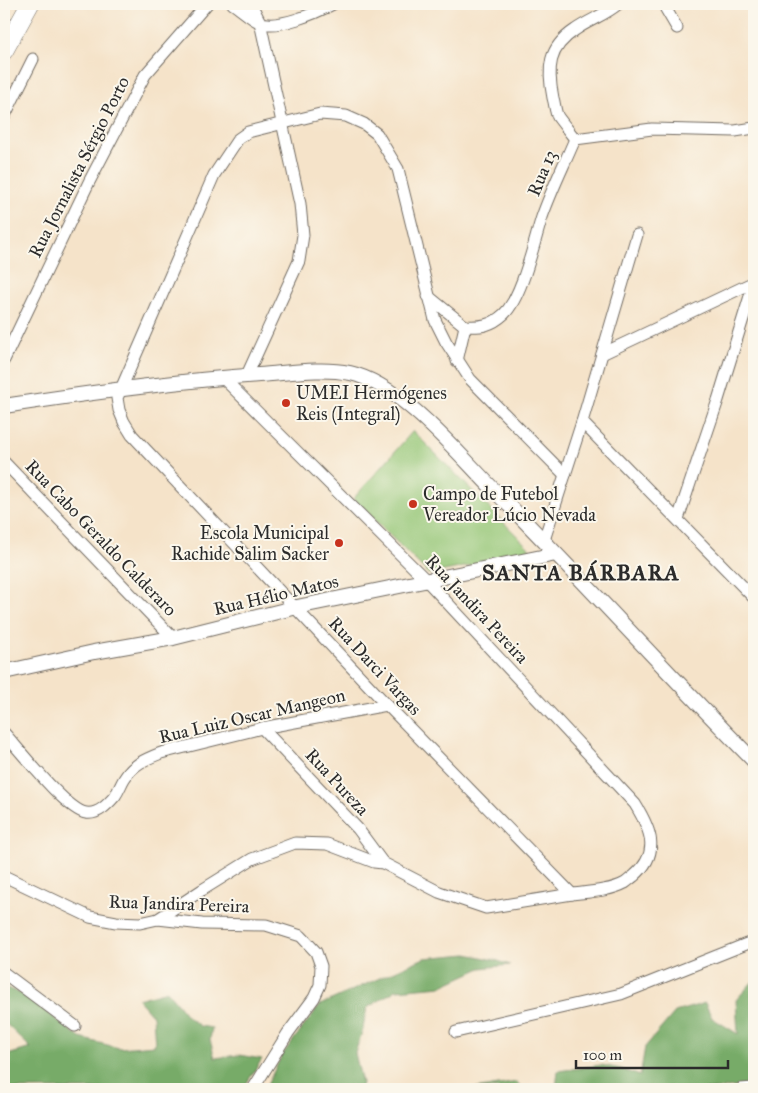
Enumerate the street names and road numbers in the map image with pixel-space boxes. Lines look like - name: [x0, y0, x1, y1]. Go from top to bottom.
- street label: Rua Jornalista Sérgio Porto: [24, 73, 135, 262]
- street label: Rua 13: [523, 147, 561, 199]
- street label: Rua Cabo Geraldo Calderaro: [21, 455, 181, 621]
- street label: Rua Jandira Pereira: [420, 550, 533, 669]
- street label: Rua Hélio Matos: [211, 570, 341, 620]
- street label: Rua Darci Vargas: [323, 612, 426, 720]
- street label: Rua Luiz Oscar Mangeon: [157, 684, 348, 749]
- street label: Rua Pureza: [300, 744, 374, 820]
- street label: Rua Jandira Pereira: [108, 891, 250, 918]

